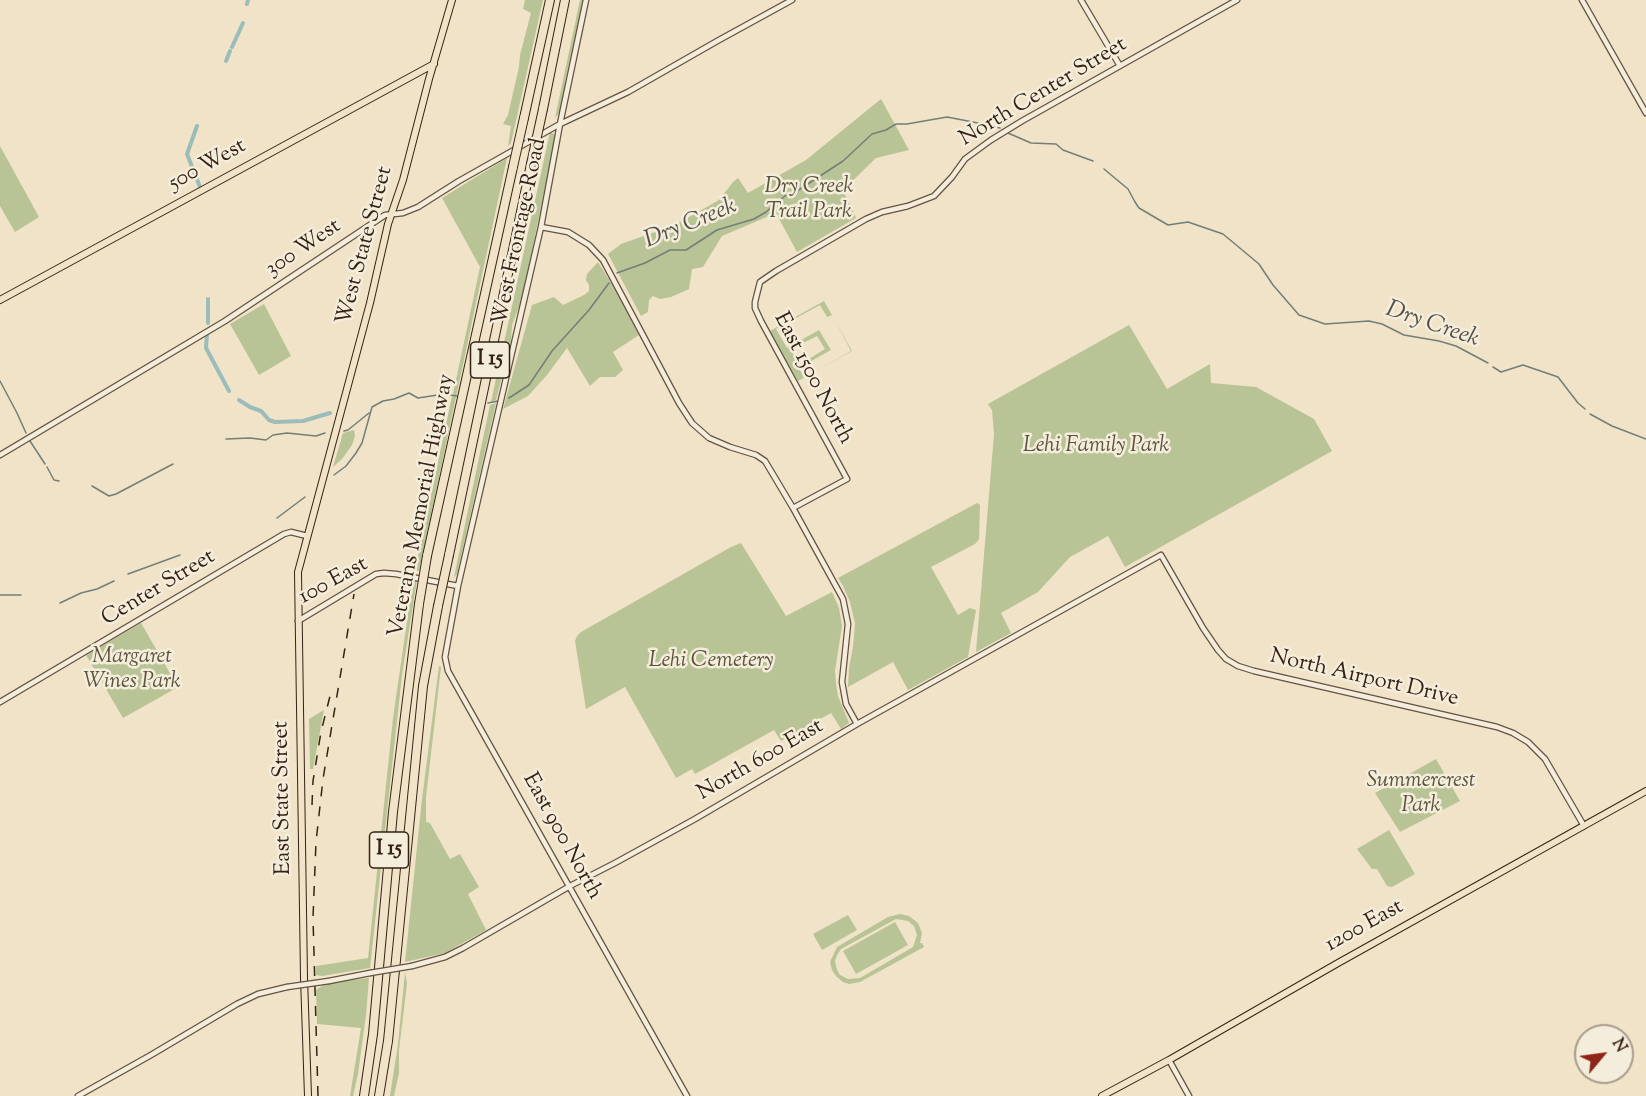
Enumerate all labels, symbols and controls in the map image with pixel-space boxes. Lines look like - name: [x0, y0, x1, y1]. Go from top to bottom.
- street label: North Center Street: [956, 33, 1132, 153]
- street label: 500 West: [165, 134, 251, 198]
- street label: West Frontage Road: [488, 136, 554, 328]
- street label: West State Street: [332, 164, 400, 328]
- park label: Dry Creek Trail Park: [764, 175, 854, 226]
- water label: Dry Creek: [641, 193, 741, 257]
- street label: 300 West: [261, 214, 347, 284]
- water label: Dry Creek: [1381, 297, 1483, 355]
- street label: East 1500 North: [766, 309, 858, 449]
- road number: I 15: [470, 342, 510, 378]
- street label: Veterans Memorial Highway: [384, 372, 462, 640]
- park label: Lehi Family Park: [1023, 434, 1169, 460]
- street label: Center Street: [97, 545, 221, 633]
- street label: 100 East: [295, 552, 373, 612]
- street label: North Airport Drive: [1267, 644, 1461, 714]
- park label: Margaret Wines Park: [83, 645, 181, 696]
- park label: Lehi Cemetery: [648, 649, 774, 675]
- street label: North 600 East: [693, 714, 829, 808]
- street label: East State Street: [269, 721, 299, 875]
- street label: East 900 North: [515, 769, 607, 905]
- park label: Summercrest Park: [1367, 769, 1475, 820]
- road number: I 15: [370, 832, 408, 868]
- street label: 1200 East: [1321, 895, 1409, 959]
- north arrow: [1574, 1024, 1634, 1084]
- text: N: [1605, 1035, 1632, 1057]

